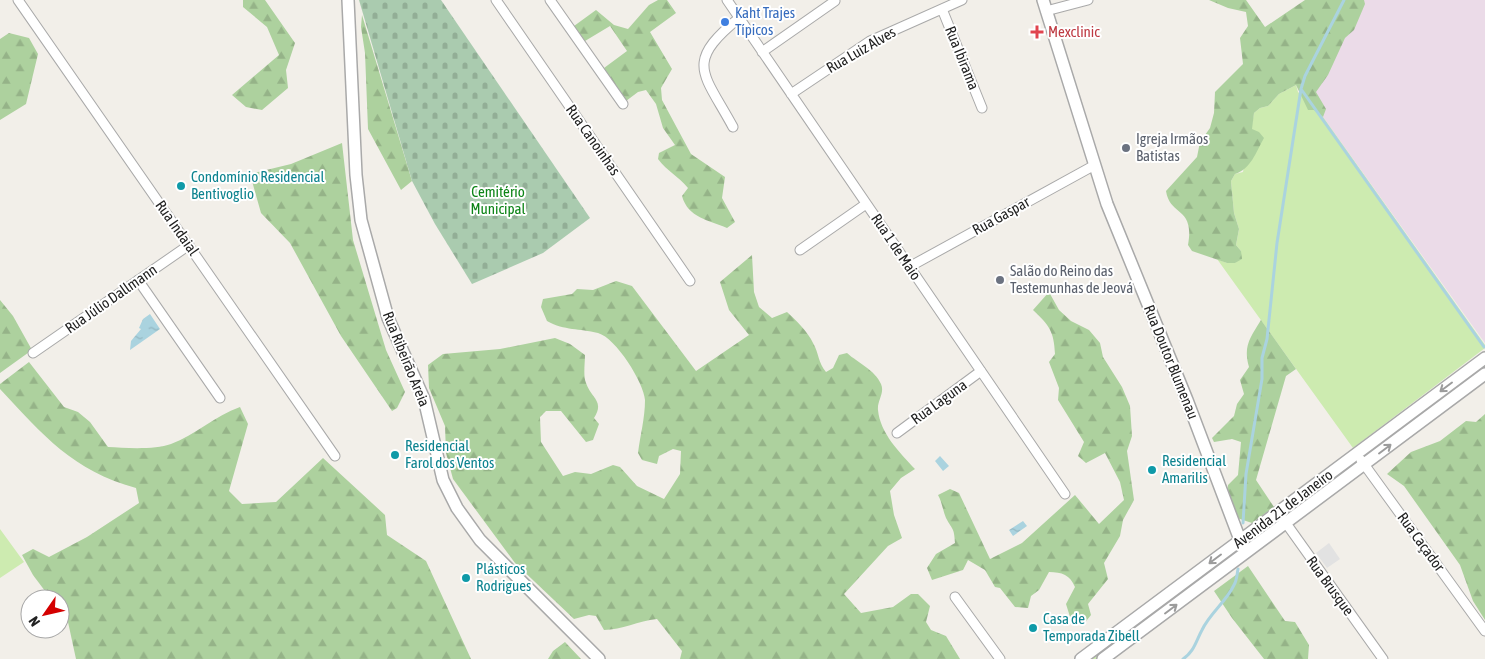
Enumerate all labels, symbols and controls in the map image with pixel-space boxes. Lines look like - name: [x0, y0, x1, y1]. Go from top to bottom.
- place label: Kaht Trajes Típicos: [735, 4, 795, 38]
- marker: Kaht Trajes Típicos: [719, 16, 731, 28]
- street label: Rua Luiz Alves: [823, 23, 898, 76]
- place label: Mexclinic: [1048, 23, 1100, 40]
- street label: Rua Ibirama: [942, 24, 983, 92]
- marker: Mexclinic: [1030, 25, 1044, 39]
- street label: Rua Canoinhas: [563, 101, 624, 178]
- place label: Igreja Irmãos Batistas: [1136, 130, 1208, 164]
- marker: Igreja Irmãos Batistas: [1120, 142, 1132, 154]
- place label: Condomínio Residencial Bentivoglio: [191, 168, 325, 202]
- marker: Condomínio Residencial Bentivoglio: [175, 180, 187, 192]
- park label: Cemitério Municipal: [470, 183, 526, 217]
- street label: Rua Gaspar: [969, 193, 1033, 238]
- street label: Rua Indaial: [152, 197, 203, 259]
- street label: Rua 1 de Maio: [868, 210, 925, 283]
- street label: Rua Júlio Dallmann: [62, 261, 160, 337]
- place label: Salão do Reino das Testemunhas de Jeová: [1010, 262, 1133, 296]
- marker: Salão do Reino das Testemunhas de Jeová: [994, 274, 1006, 286]
- street label: Rua Doutor Blumenau: [1141, 302, 1202, 421]
- street label: Rua Ribeirão Areia: [380, 309, 433, 409]
- street label: Rua Laguna: [908, 376, 970, 427]
- one-way arrow: [1439, 382, 1453, 392]
- place label: Residencial Farol dos Ventos: [405, 437, 494, 471]
- one-way arrow: [1378, 444, 1392, 454]
- marker: Residencial Farol dos Ventos: [389, 449, 401, 461]
- place label: Residencial Amarilis: [1162, 452, 1226, 486]
- marker: Residencial Amarilis: [1146, 464, 1158, 476]
- street label: Avenida 21 de Janeiro: [1230, 466, 1336, 551]
- street label: Rua Caçador: [1394, 509, 1449, 575]
- street label: Rua Brusque: [1303, 553, 1358, 619]
- one-way arrow: [1208, 554, 1222, 564]
- place label: Plásticos Rodrigues: [476, 560, 531, 594]
- marker: Plásticos Rodrigues: [460, 572, 472, 584]
- north arrow: [20, 589, 70, 639]
- one-way arrow: [1164, 604, 1178, 614]
- place label: Casa de Temporada Zibell: [1043, 610, 1140, 644]
- text: N: [25, 613, 43, 629]
- marker: Casa de Temporada Zibell: [1027, 622, 1039, 634]

